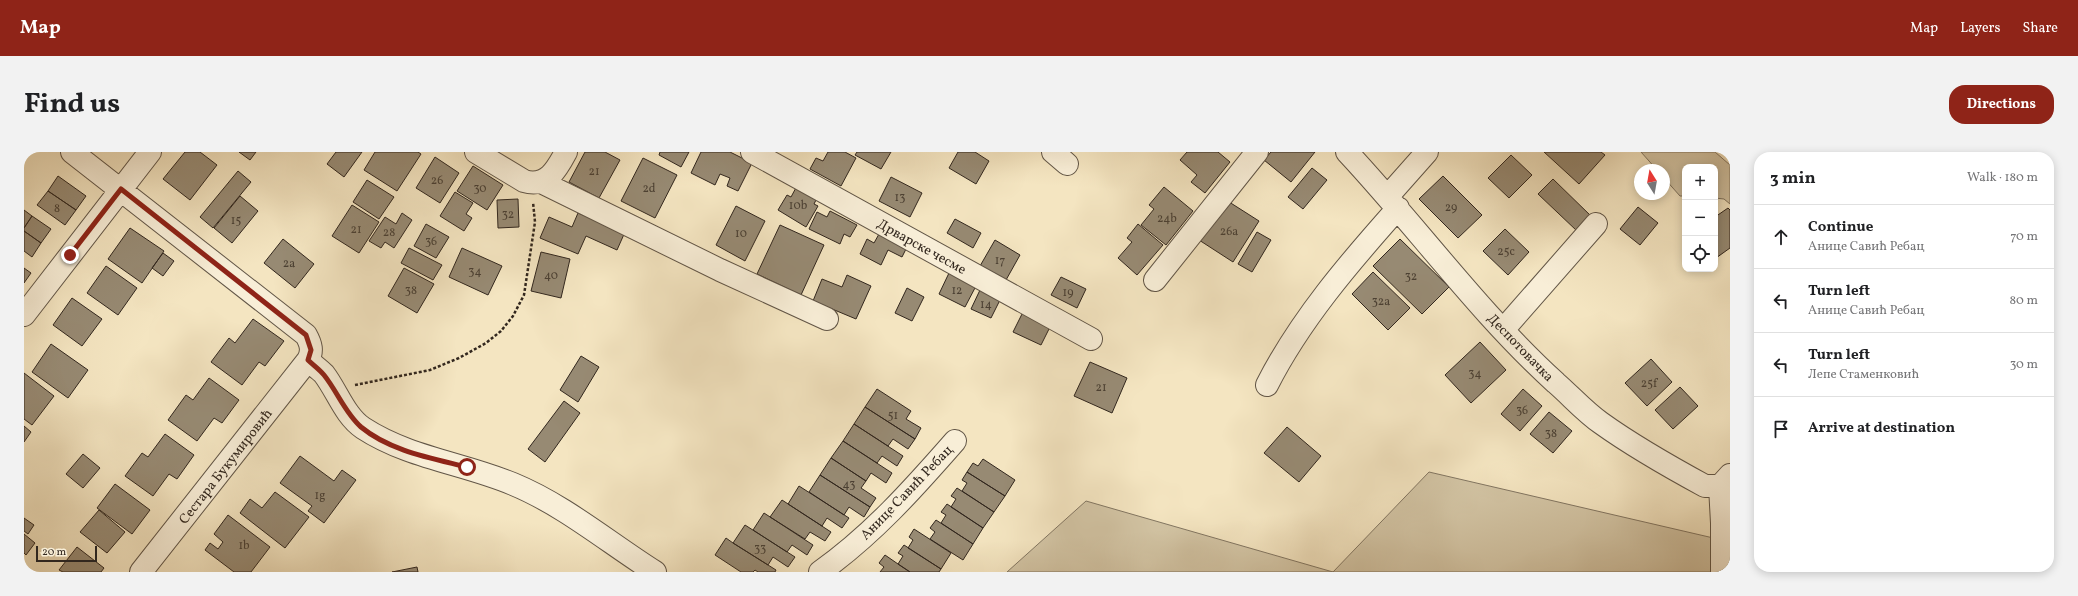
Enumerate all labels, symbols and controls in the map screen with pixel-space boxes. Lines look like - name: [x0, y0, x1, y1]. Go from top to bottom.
- text: Map: [20, 15, 61, 41]
- text: Map: [1910, 19, 1938, 38]
- text: Layers: [1960, 19, 2000, 38]
- text: Share: [2022, 19, 2058, 38]
- text: Find us: [24, 85, 120, 124]
- button: Directions: [1949, 85, 2054, 124]
- house number: 21: [588, 164, 600, 180]
- north arrow: [1634, 164, 1670, 200]
- map controls: [1682, 164, 1718, 272]
- button: +: [1682, 164, 1718, 200]
- text: 3 min: [1770, 167, 1816, 190]
- text: Walk · 180 m: [1967, 169, 2038, 187]
- house number: 26: [431, 173, 443, 189]
- house number: 30: [473, 181, 487, 197]
- house number: 2d: [642, 181, 656, 197]
- house number: 13: [895, 190, 905, 206]
- house number: 10b: [789, 198, 808, 214]
- house number: 29: [1445, 200, 1457, 216]
- button: −: [1682, 200, 1718, 236]
- house number: 8: [54, 201, 60, 217]
- house number: 32: [502, 207, 514, 223]
- house number: 24b: [1157, 211, 1177, 227]
- house number: 15: [231, 213, 241, 229]
- street label: Дрварске чесме: [873, 215, 970, 280]
- text: Continue: [1808, 217, 1873, 238]
- house number: 21: [350, 222, 362, 238]
- house number: 26a: [1220, 224, 1238, 240]
- house number: 28: [383, 225, 395, 241]
- house number: 10: [735, 226, 747, 242]
- icon: ahead: [1770, 226, 1792, 248]
- text: 70 m: [2010, 228, 2038, 246]
- house number: 36: [425, 234, 437, 250]
- button: locate: [1682, 236, 1718, 272]
- text: Анице Савић Ребац: [1808, 238, 1925, 256]
- house number: 25c: [1497, 244, 1515, 260]
- route end: [61, 246, 79, 264]
- house number: 17: [995, 253, 1005, 269]
- house number: 2a: [283, 256, 295, 272]
- house number: 34: [468, 264, 482, 280]
- house number: 40: [544, 268, 558, 284]
- house number: 32: [1405, 269, 1417, 285]
- text: Turn left: [1808, 281, 1870, 302]
- house number: 38: [405, 283, 417, 299]
- house number: 12: [951, 283, 963, 299]
- house number: 19: [1063, 285, 1073, 301]
- icon: left: [1770, 290, 1792, 312]
- text: 80 m: [2009, 292, 2038, 310]
- house number: 32a: [1372, 294, 1390, 310]
- house number: 14: [980, 297, 992, 313]
- text: Анице Савић Ребац: [1808, 302, 1925, 320]
- street label: Деспотовачка: [1482, 310, 1558, 386]
- text: Turn left: [1808, 345, 1870, 366]
- icon: left: [1770, 354, 1792, 376]
- text: 30 m: [2010, 356, 2038, 374]
- house number: 34: [1468, 366, 1482, 382]
- text: Лепе Стаменковић: [1808, 366, 1919, 384]
- house number: 25f: [1641, 376, 1659, 392]
- house number: 21: [1095, 380, 1107, 396]
- house number: 36: [1516, 403, 1528, 419]
- street label: Сестара Букумировић: [175, 405, 277, 529]
- house number: 51: [888, 408, 898, 424]
- icon: arrive: [1770, 418, 1792, 440]
- text: Arrive at destination: [1808, 418, 1955, 439]
- house number: 38: [1545, 426, 1557, 442]
- street label: Анице Савић Ребац: [857, 441, 958, 545]
- route start: [458, 458, 476, 476]
- house number: 43: [843, 477, 855, 493]
- house number: 1g: [315, 488, 325, 504]
- house number: 1b: [238, 538, 250, 554]
- house number: 33: [754, 541, 766, 557]
- scale bar: [36, 544, 97, 563]
- text: 20 m: [42, 545, 66, 560]

